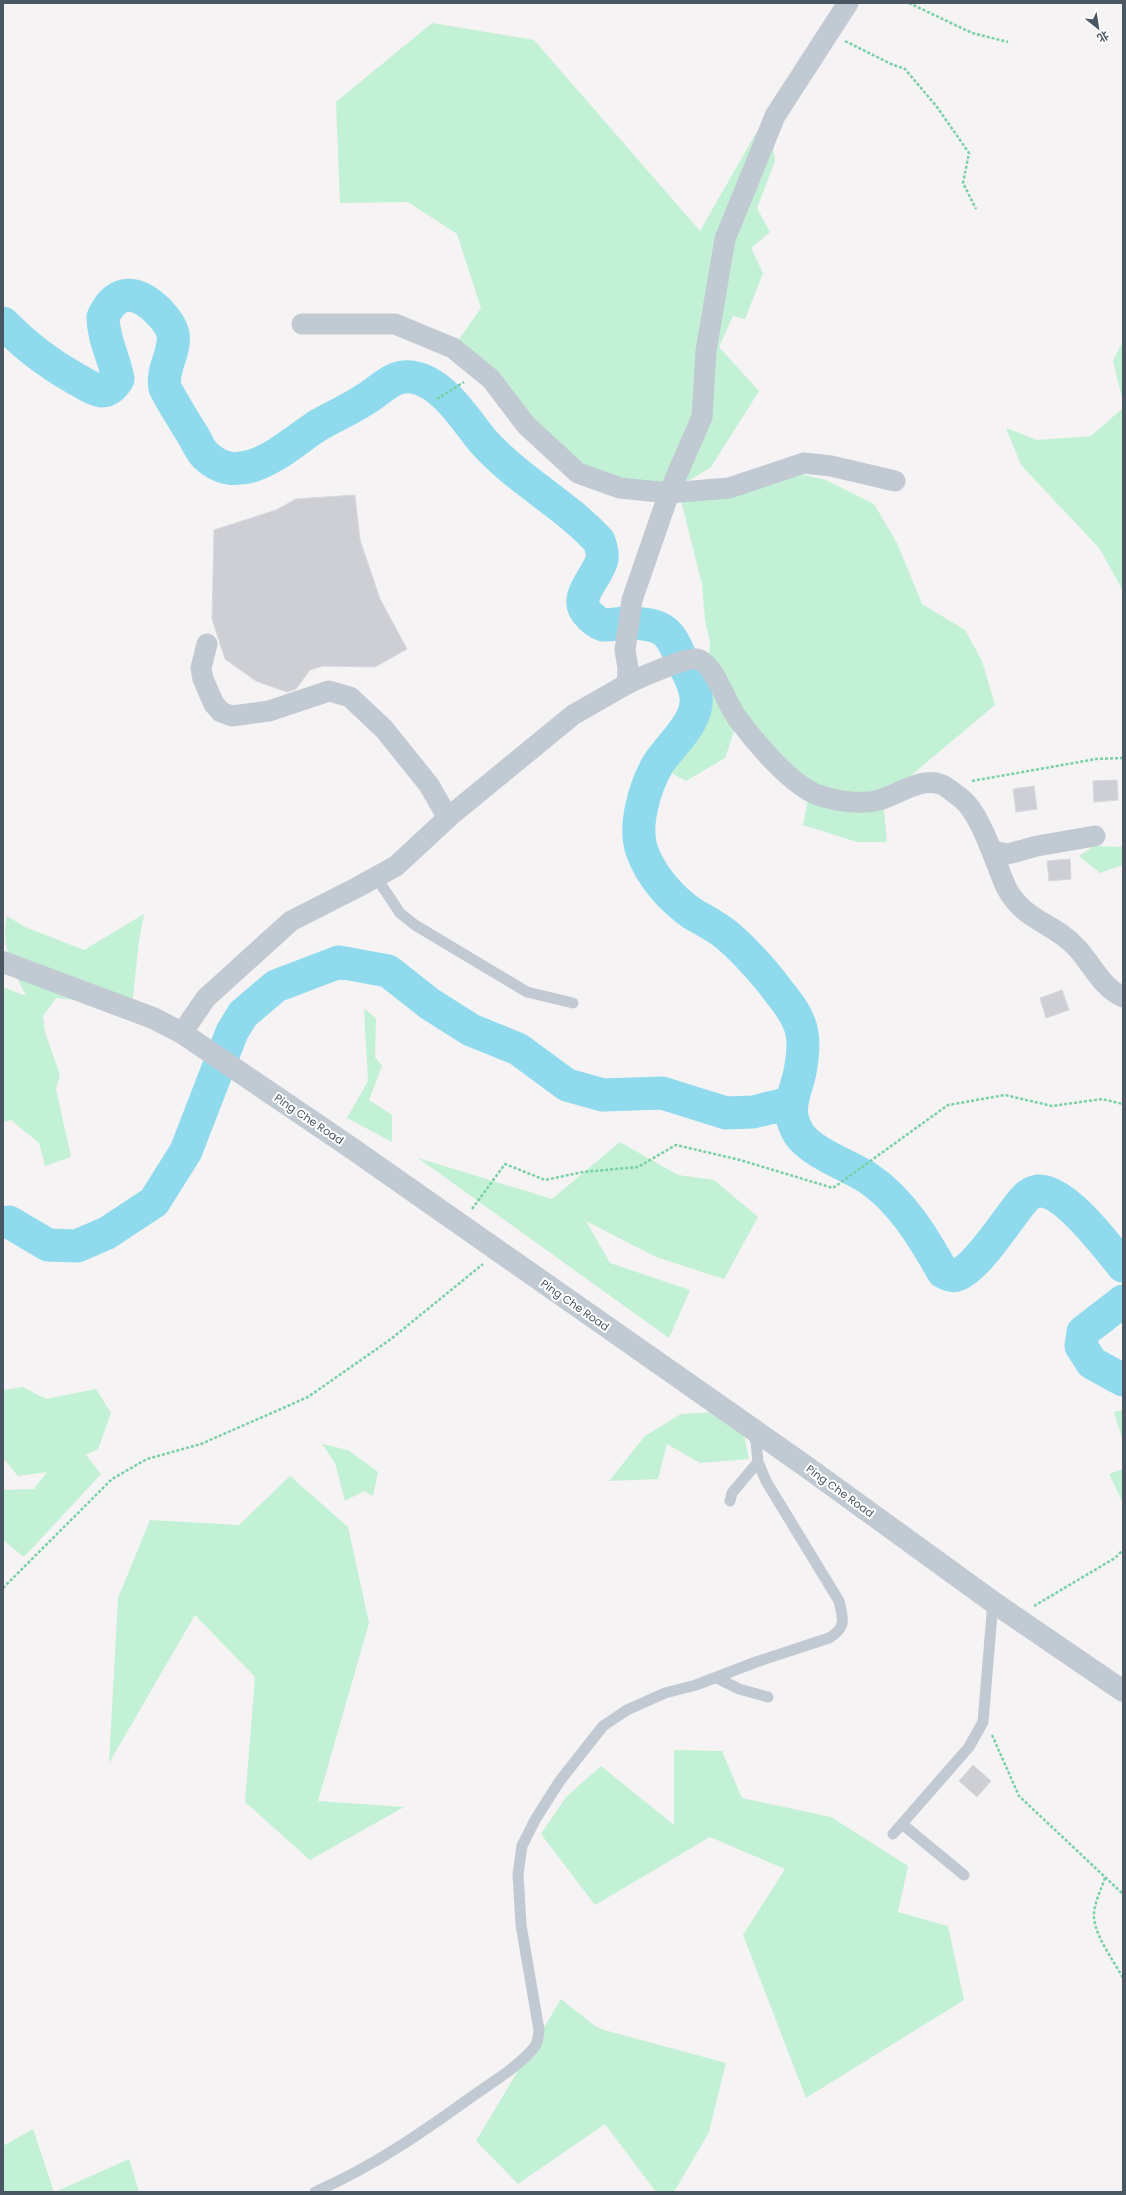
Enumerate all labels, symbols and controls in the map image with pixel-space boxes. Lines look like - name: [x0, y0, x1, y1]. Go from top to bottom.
- north arrow: [1078, 8, 1118, 48]
- text: 北: [1094, 27, 1112, 46]
- street label: Ping Che Road: [271, 1090, 347, 1148]
- street label: Ping Che Road: [537, 1275, 613, 1335]
- street label: Ping Che Road: [803, 1461, 877, 1521]

